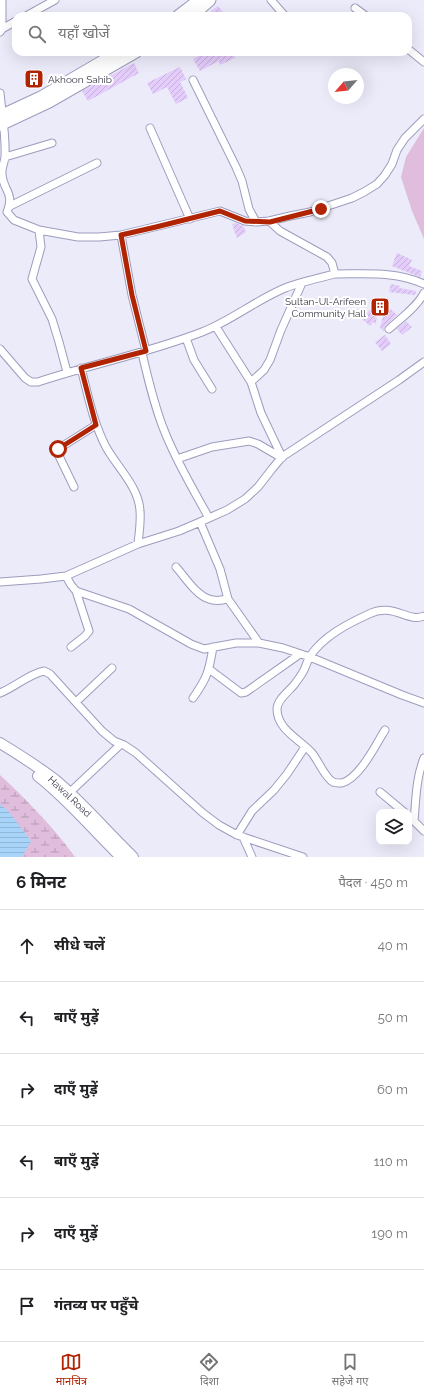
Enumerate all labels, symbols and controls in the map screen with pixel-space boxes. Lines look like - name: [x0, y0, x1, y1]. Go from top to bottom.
- search box: [12, 12, 412, 56]
- icon: search: [26, 23, 48, 45]
- text: यहाँ खोजें: [58, 24, 110, 42]
- building icon: Akhoon Sahib: [23, 68, 45, 90]
- north arrow: [328, 68, 364, 104]
- place label: Akhoon Sahib: [48, 74, 112, 85]
- route end: [312, 200, 330, 218]
- place label: Sultan-Ul-Arifeen Community Hall: [285, 296, 366, 319]
- building icon: Sultan-Ul-Arifeen Community Hall: [369, 296, 391, 318]
- route start: [49, 440, 67, 458]
- street label: Hawal Road: [46, 774, 94, 819]
- map controls: [376, 809, 412, 845]
- button: layers: [376, 809, 412, 845]
- text: 6 मिनट: [16, 872, 66, 892]
- text: पैदल · 450 m: [338, 875, 408, 890]
- icon: ahead: [16, 935, 38, 957]
- text: सीधे चलें: [54, 936, 105, 954]
- text: 40 m: [378, 938, 408, 953]
- icon: left: [16, 1007, 38, 1029]
- text: बाएँ मुड़ें: [54, 1008, 99, 1026]
- text: 50 m: [378, 1010, 408, 1025]
- icon: right: [16, 1079, 38, 1101]
- text: दाएँ मुड़ें: [54, 1080, 98, 1098]
- text: 60 m: [377, 1082, 408, 1097]
- icon: left: [16, 1151, 38, 1173]
- text: बाएँ मुड़ें: [54, 1152, 99, 1170]
- text: 110 m: [374, 1154, 408, 1169]
- icon: right: [16, 1223, 38, 1245]
- text: दाएँ मुड़ें: [54, 1224, 98, 1242]
- text: 190 m: [372, 1226, 408, 1241]
- icon: arrive: [16, 1295, 38, 1317]
- text: गंतव्य पर पहुँचे: [54, 1296, 138, 1314]
- tab: मानचित्र: [56, 1351, 87, 1389]
- tab: दिशा: [198, 1351, 220, 1389]
- tab: सहेजे गए: [332, 1351, 368, 1389]

